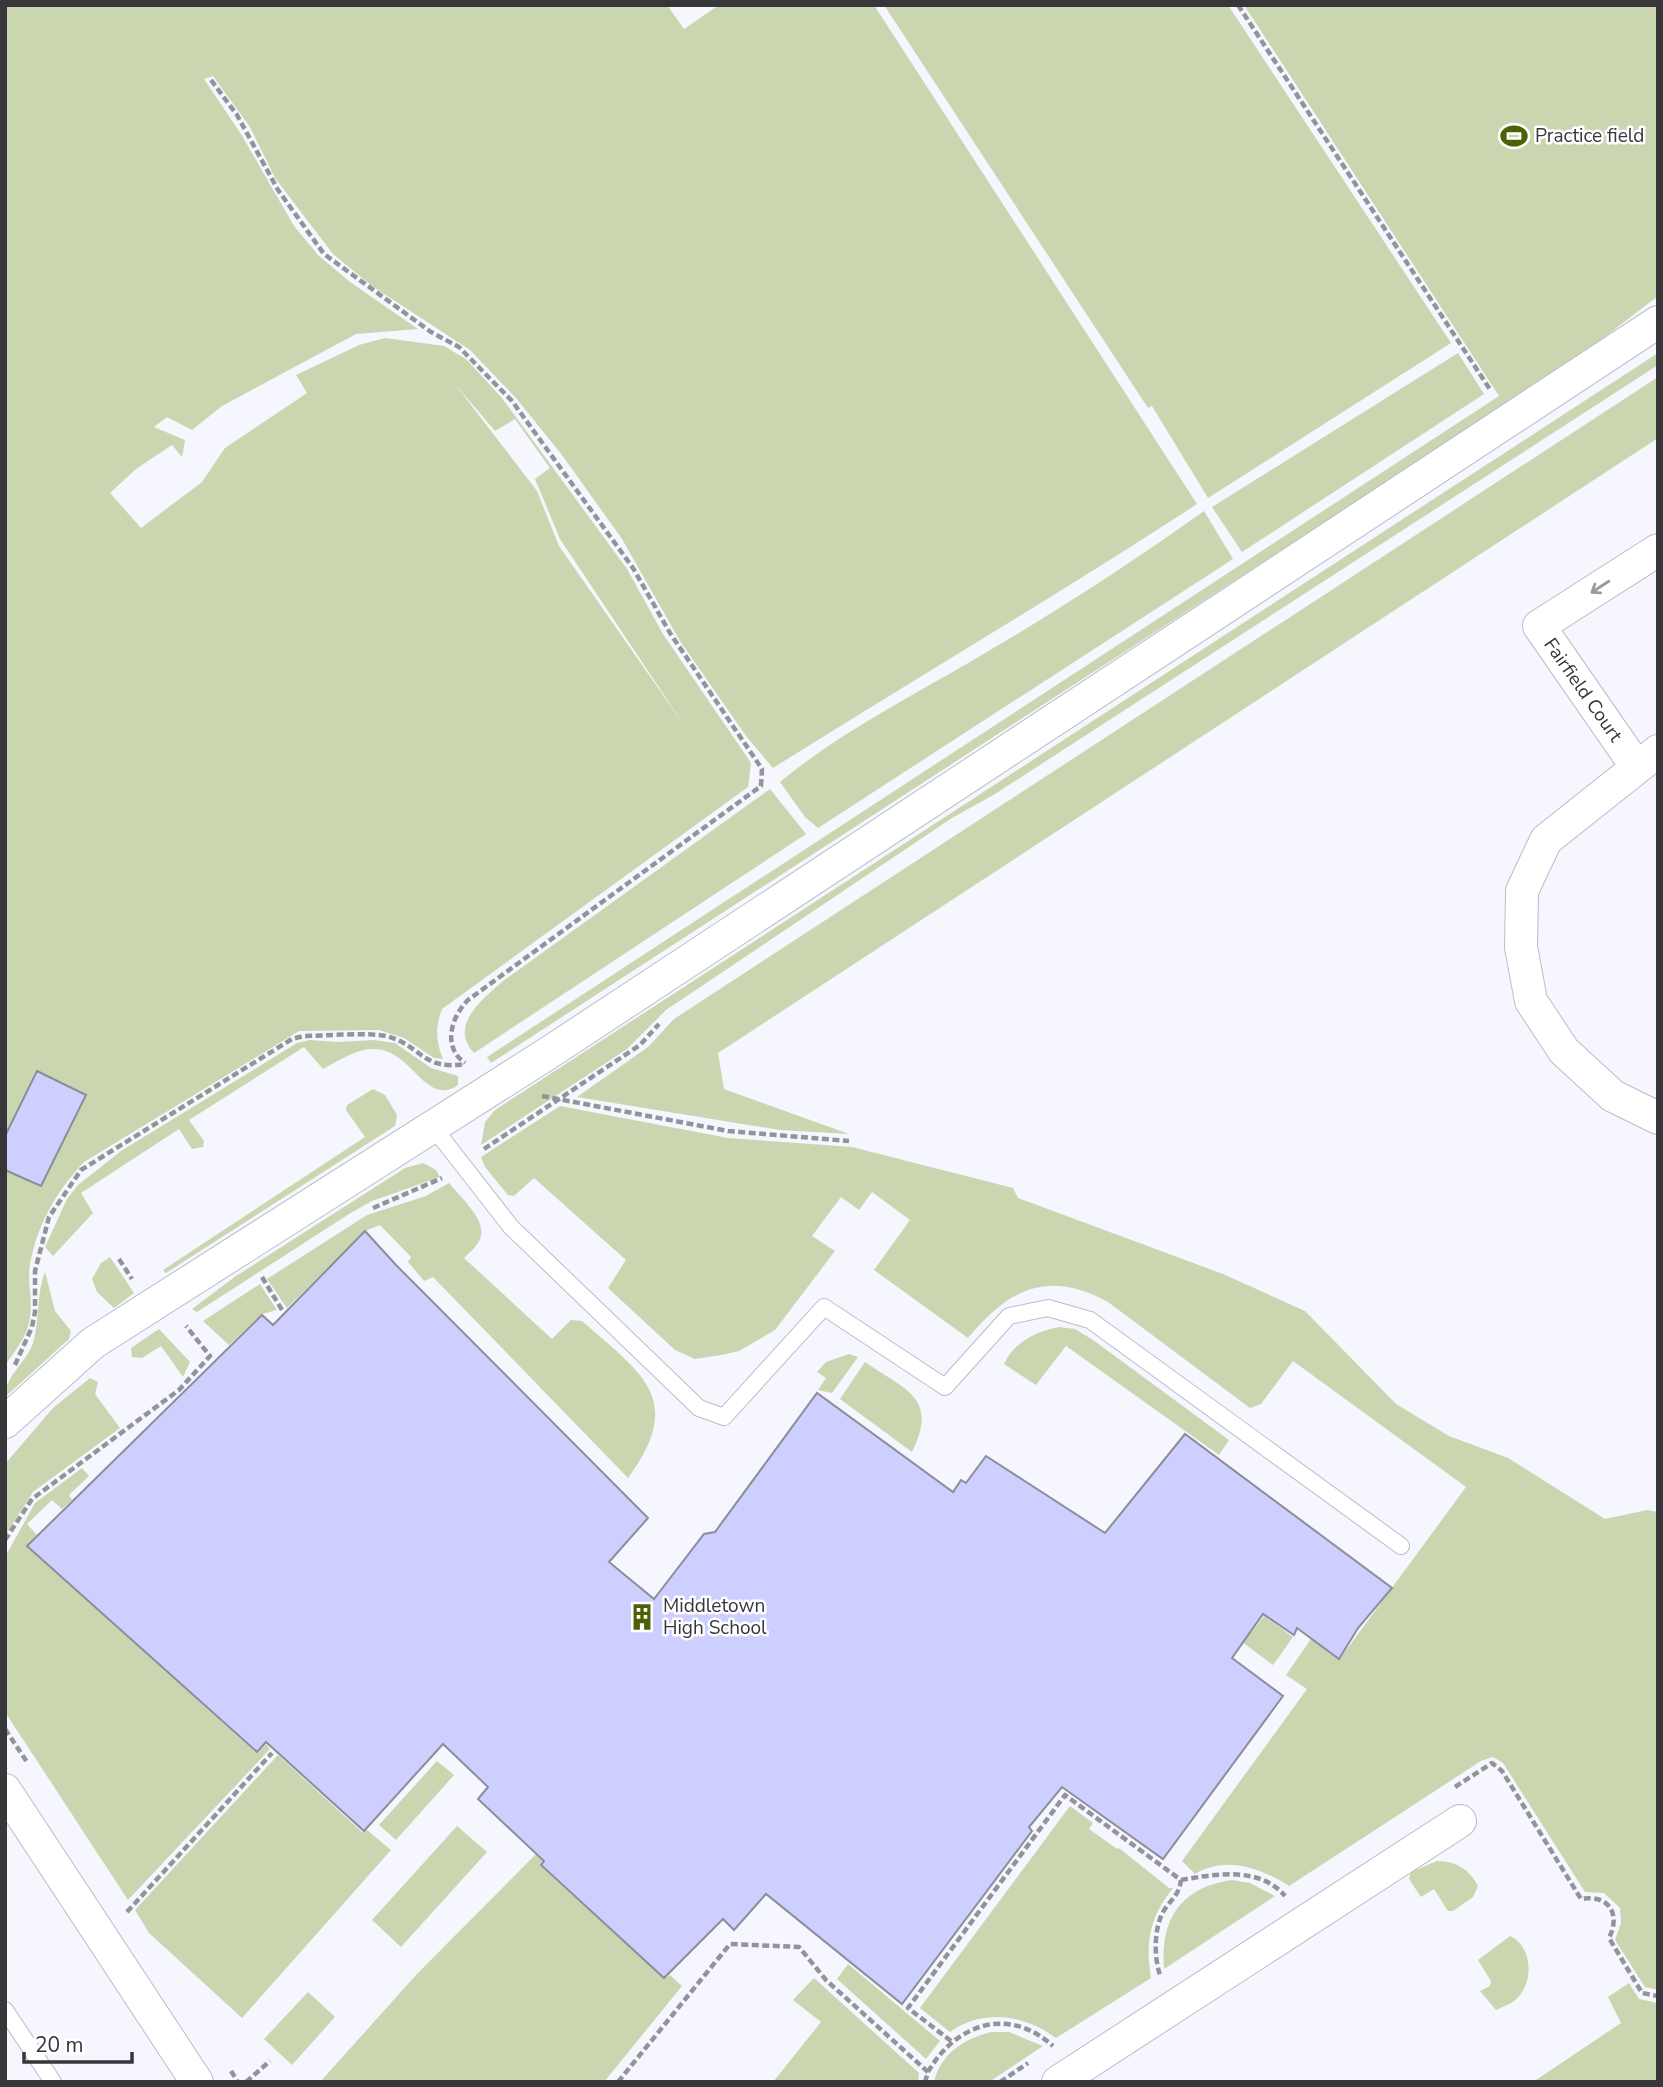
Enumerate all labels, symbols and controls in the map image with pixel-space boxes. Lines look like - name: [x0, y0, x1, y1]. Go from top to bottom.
- sports icon: Practice field: [1499, 121, 1529, 151]
- place label: Practice field: [1535, 123, 1644, 149]
- one-way arrow: [1591, 580, 1611, 594]
- street label: Fairfield Court: [1538, 633, 1629, 747]
- place label: Middletown High School: [663, 1593, 767, 1641]
- building icon: Middletown High School: [627, 1602, 657, 1632]
- scale bar: [24, 2021, 133, 2064]
- text: 20 m: [35, 2031, 84, 2059]

